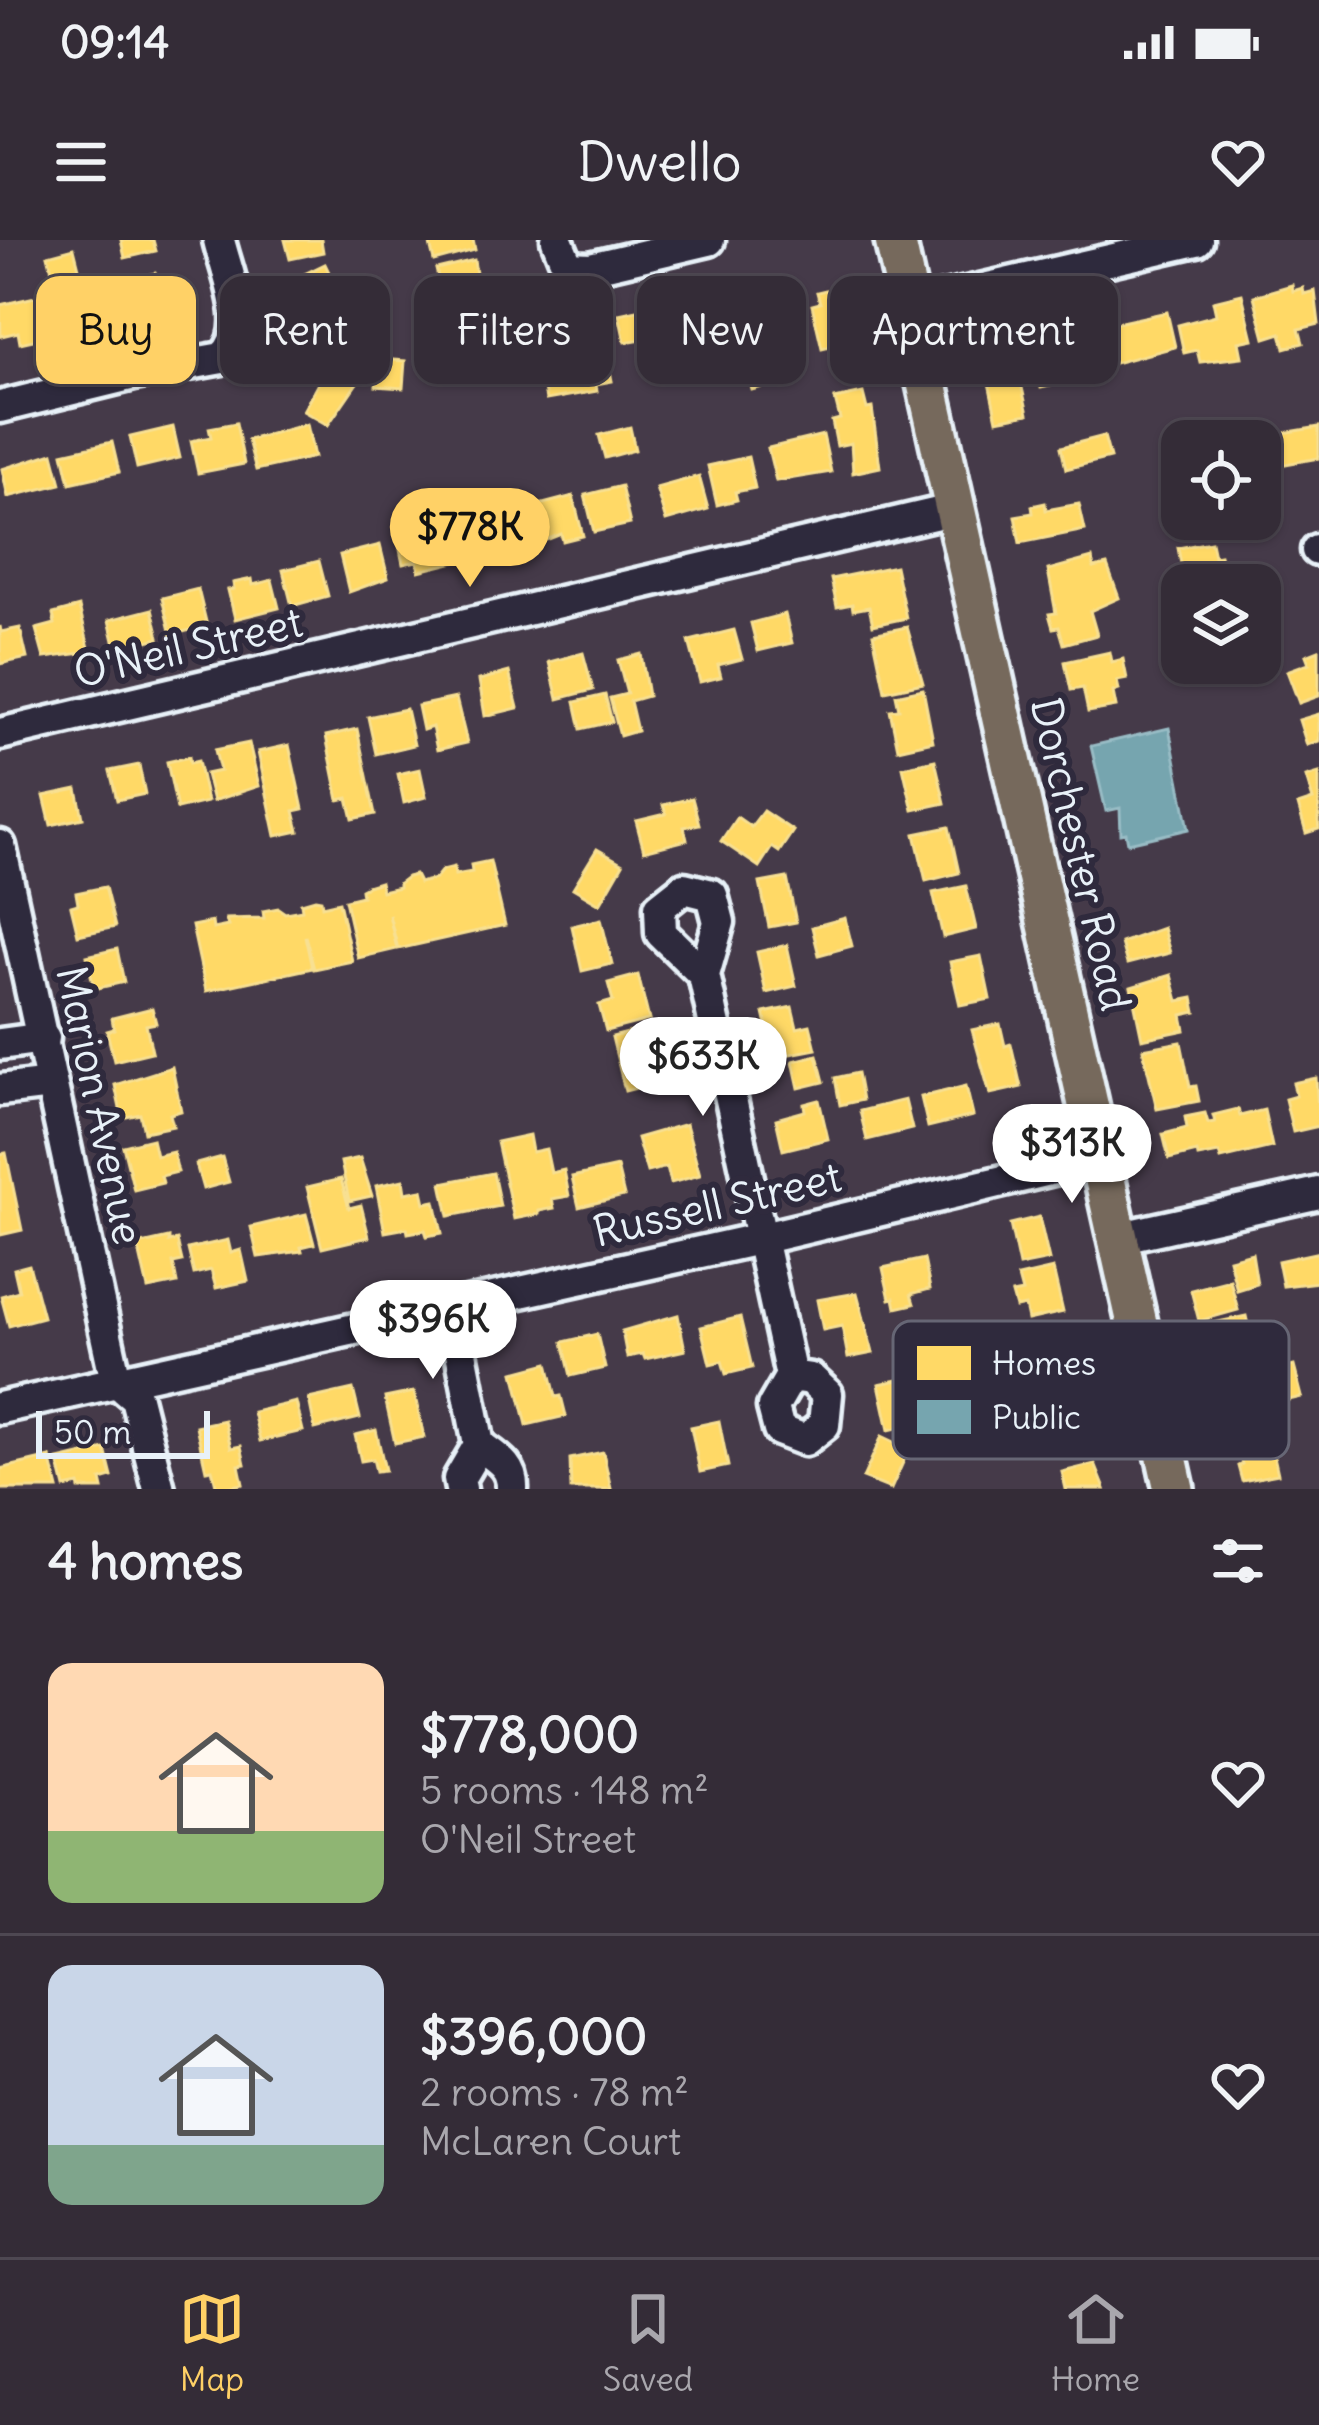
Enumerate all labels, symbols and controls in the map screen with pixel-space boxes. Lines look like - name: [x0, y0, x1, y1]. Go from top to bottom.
- text: 09:14: [60, 14, 170, 70]
- text: Dwello: [577, 128, 742, 196]
- icon: menu: [48, 129, 114, 195]
- icon: heart: [1205, 129, 1271, 195]
- chip: Buy: [36, 276, 196, 384]
- chip: Rent: [220, 276, 390, 384]
- chip: Filters: [414, 276, 613, 384]
- chip: New: [637, 276, 806, 384]
- chip: Apartment: [830, 276, 1118, 384]
- map controls: [1161, 420, 1281, 684]
- button: locate: [1161, 420, 1281, 540]
- pin: $778K: [386, 488, 554, 590]
- text: $778K: [417, 502, 523, 551]
- button: layers: [1161, 564, 1281, 684]
- street label: O'Neil Street: [69, 595, 307, 699]
- street label: Dorchester Road: [1020, 693, 1142, 1015]
- street label: Marion Avenue: [45, 961, 155, 1249]
- pin: $633K: [619, 1017, 787, 1119]
- text: $633K: [647, 1031, 759, 1080]
- pin: $313K: [988, 1104, 1156, 1206]
- text: $313K: [1019, 1118, 1125, 1167]
- street label: Russell Street: [588, 1150, 846, 1258]
- pin: $396K: [349, 1280, 517, 1382]
- text: $396K: [377, 1294, 489, 1343]
- legend: [893, 1321, 1289, 1459]
- text: Homes: [992, 1342, 1096, 1384]
- text: Public: [992, 1396, 1081, 1438]
- scale bar: [36, 1405, 210, 1458]
- text: 50 m: [54, 1411, 131, 1453]
- icon: filters: [1205, 1528, 1271, 1594]
- text: 4 homes: [48, 1529, 243, 1593]
- text: $778,000: [420, 1702, 639, 1766]
- icon: home: [144, 1711, 288, 1855]
- icon: heart: [1205, 1750, 1271, 1816]
- text: 5 rooms · 148 m²: [420, 1766, 709, 1815]
- text: O'Neil Street: [420, 1815, 636, 1864]
- text: $396,000: [420, 2004, 647, 2068]
- icon: home: [144, 2013, 288, 2157]
- icon: heart: [1205, 2052, 1271, 2118]
- text: 2 rooms · 78 m²: [420, 2068, 689, 2117]
- text: McLaren Court: [420, 2117, 681, 2166]
- tab: Map: [179, 2286, 245, 2400]
- tab: Saved: [603, 2286, 693, 2400]
- tab: Home: [1051, 2286, 1140, 2400]

